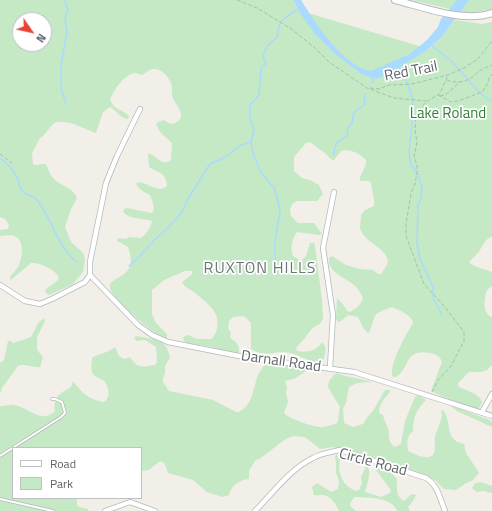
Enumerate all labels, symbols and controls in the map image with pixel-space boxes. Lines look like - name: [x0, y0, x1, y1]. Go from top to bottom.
- north arrow: [12, 12, 52, 52]
- text: N: [32, 31, 50, 46]
- street label: Red Trail: [383, 58, 439, 86]
- park label: Lake Roland: [410, 105, 486, 123]
- district label: RUXTON HILLS: [204, 259, 316, 279]
- street label: Darnall Road: [240, 347, 322, 377]
- street label: Circle Road: [337, 445, 409, 481]
- legend: [12, 447, 142, 499]
- text: Road: [50, 454, 76, 473]
- text: Park: [50, 474, 73, 493]

